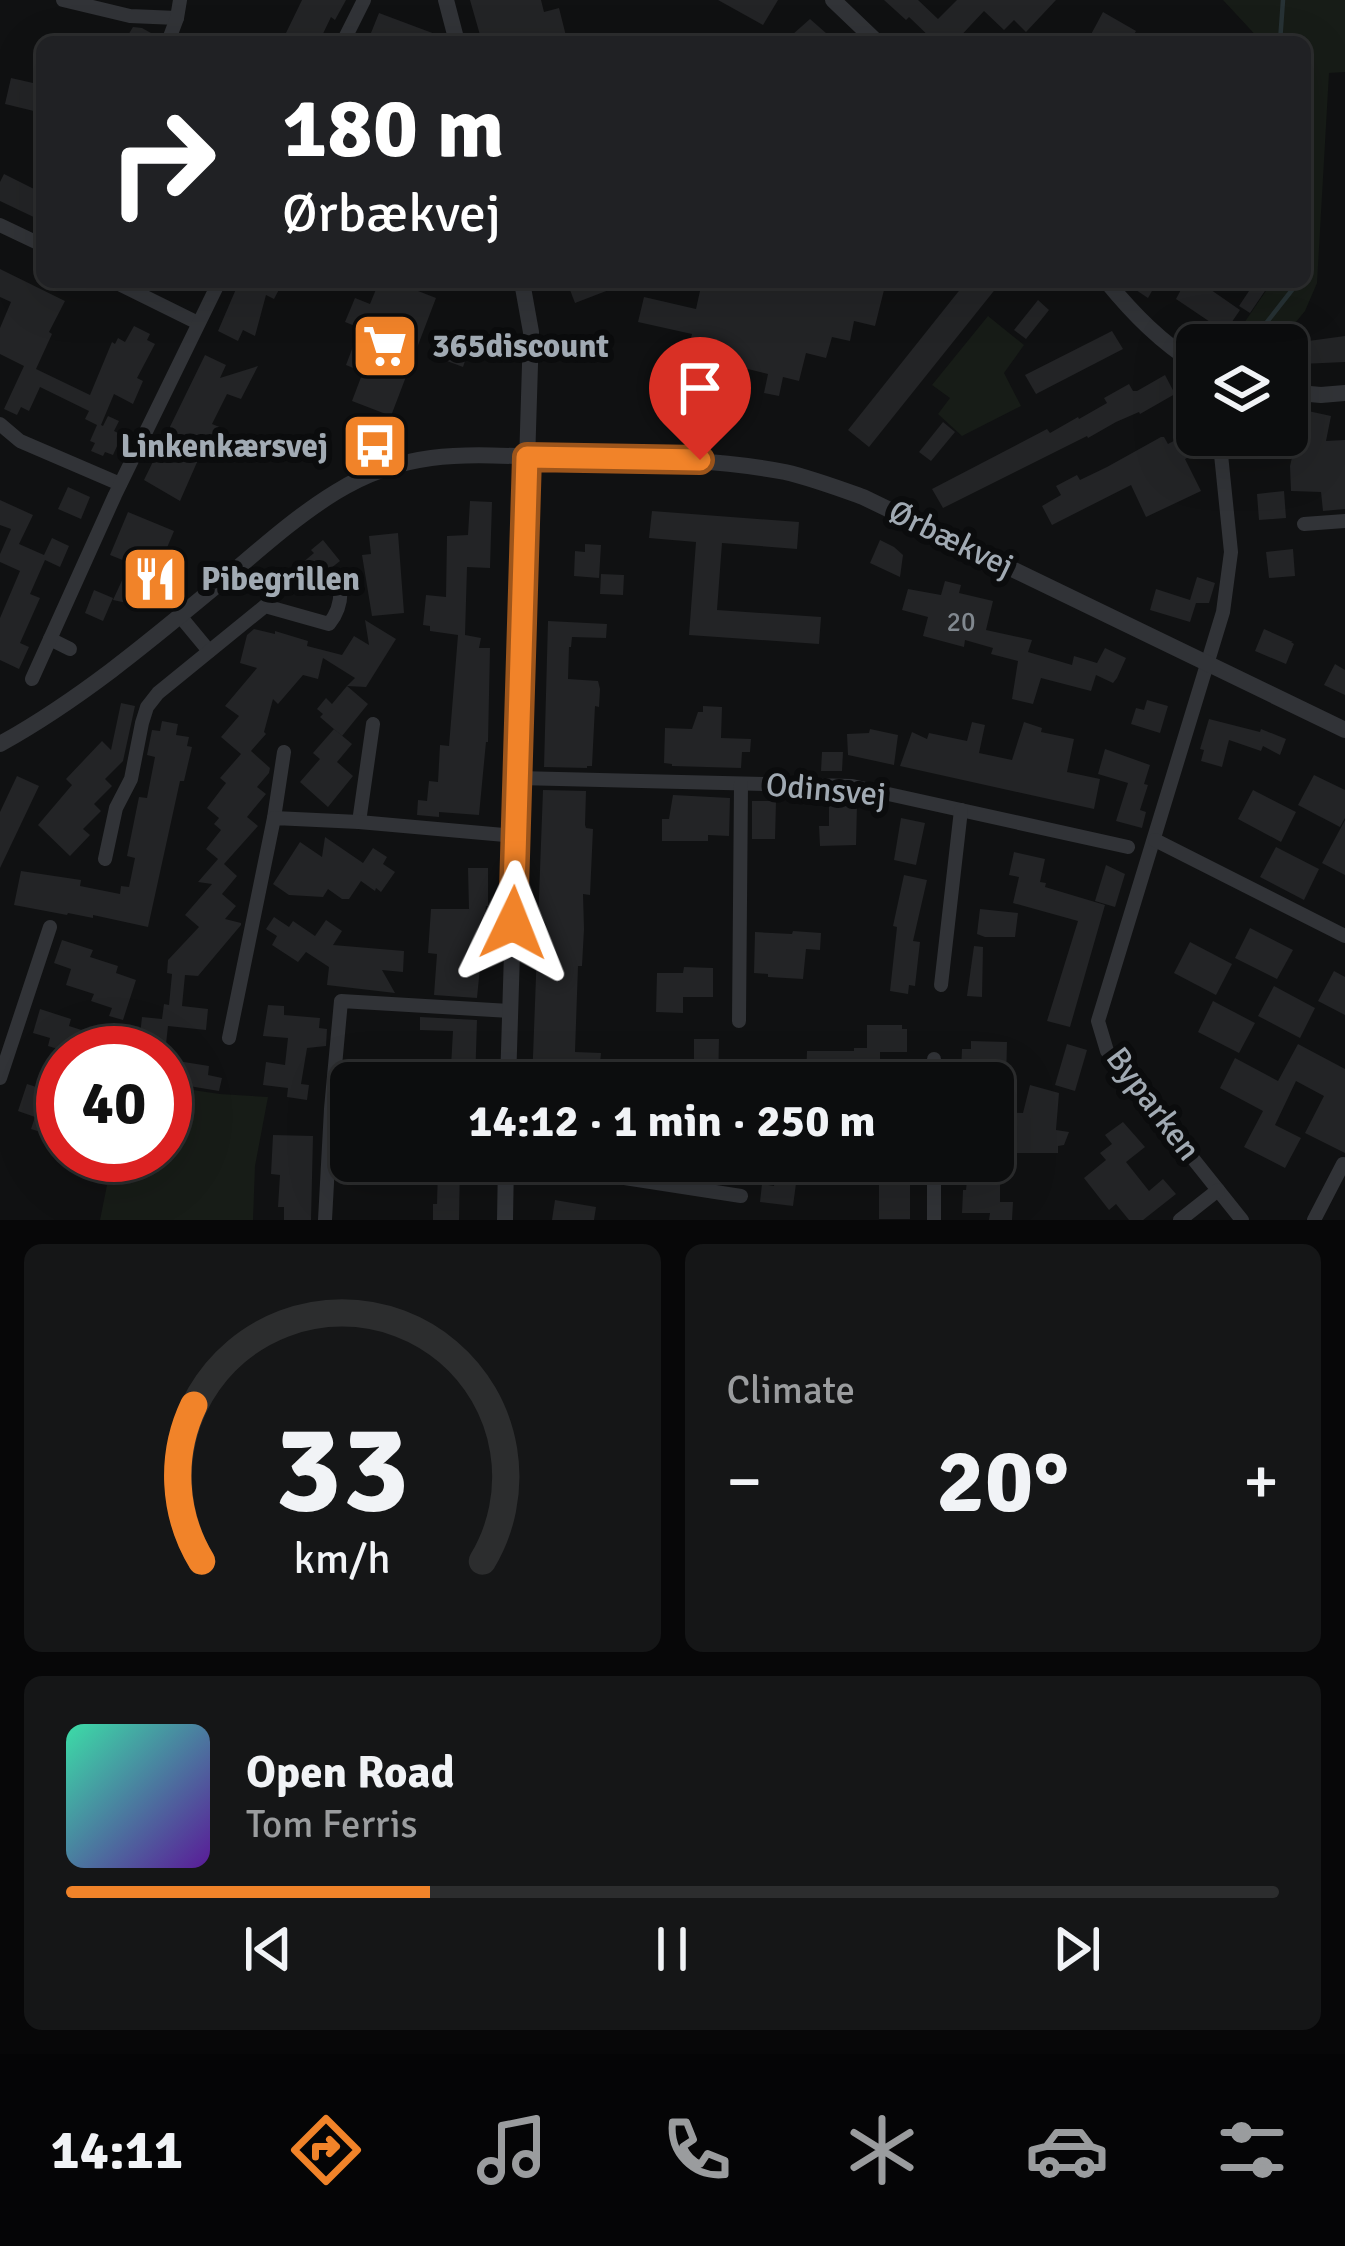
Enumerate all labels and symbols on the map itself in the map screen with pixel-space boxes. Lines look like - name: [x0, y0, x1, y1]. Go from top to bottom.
- supermarket icon: 365discount: [350, 311, 420, 381]
- place label: 365discount: [432, 326, 609, 367]
- pin: [649, 337, 751, 460]
- bus stop icon: Linkenkærsvej: [340, 411, 410, 481]
- place label: Linkenkærsvej: [120, 426, 328, 467]
- street label: Ørbækvej: [882, 491, 1020, 587]
- restaurant icon: Pibegrillen: [120, 544, 190, 614]
- place label: Pibegrillen: [201, 559, 360, 600]
- house number: 20: [946, 606, 976, 639]
- street label: Odinsvej: [764, 764, 888, 816]
- position arrow: [450, 860, 576, 986]
- speed limit sign: 40: [36, 1026, 192, 1182]
- street label: Byparken: [1097, 1039, 1209, 1169]

